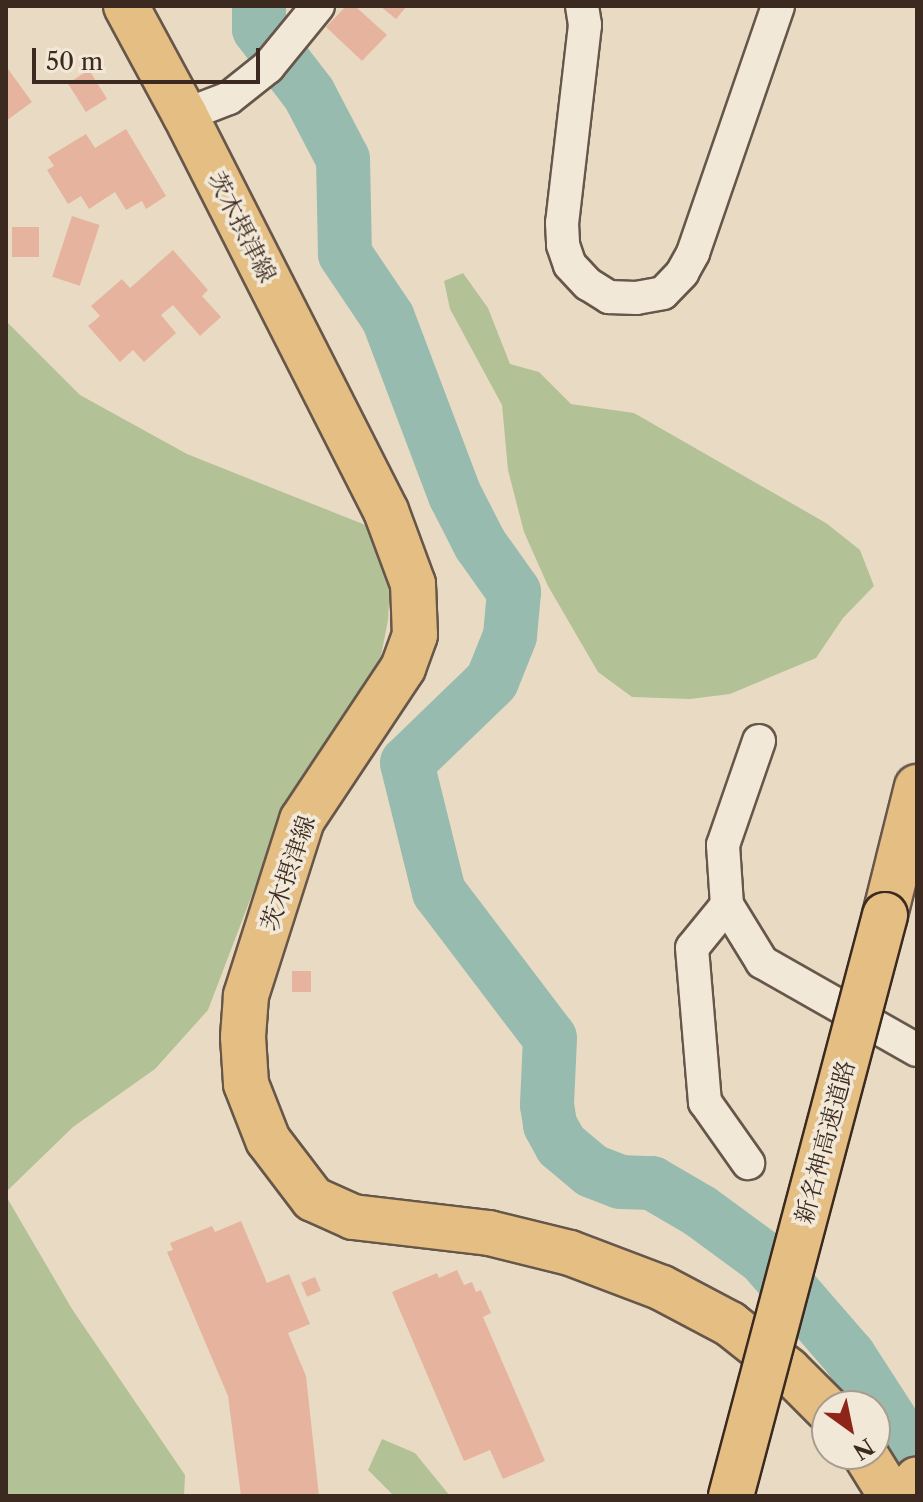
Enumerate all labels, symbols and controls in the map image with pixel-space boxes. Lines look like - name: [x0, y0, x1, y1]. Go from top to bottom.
- scale bar: [36, 32, 264, 82]
- text: 50 m: [46, 47, 103, 76]
- street label: 茨木摂津線: [202, 167, 282, 287]
- street label: 茨木摂津線: [255, 812, 321, 934]
- street label: 新名神高速道路: [789, 1057, 861, 1227]
- north arrow: [811, 1390, 891, 1470]
- text: N: [848, 1432, 879, 1465]

